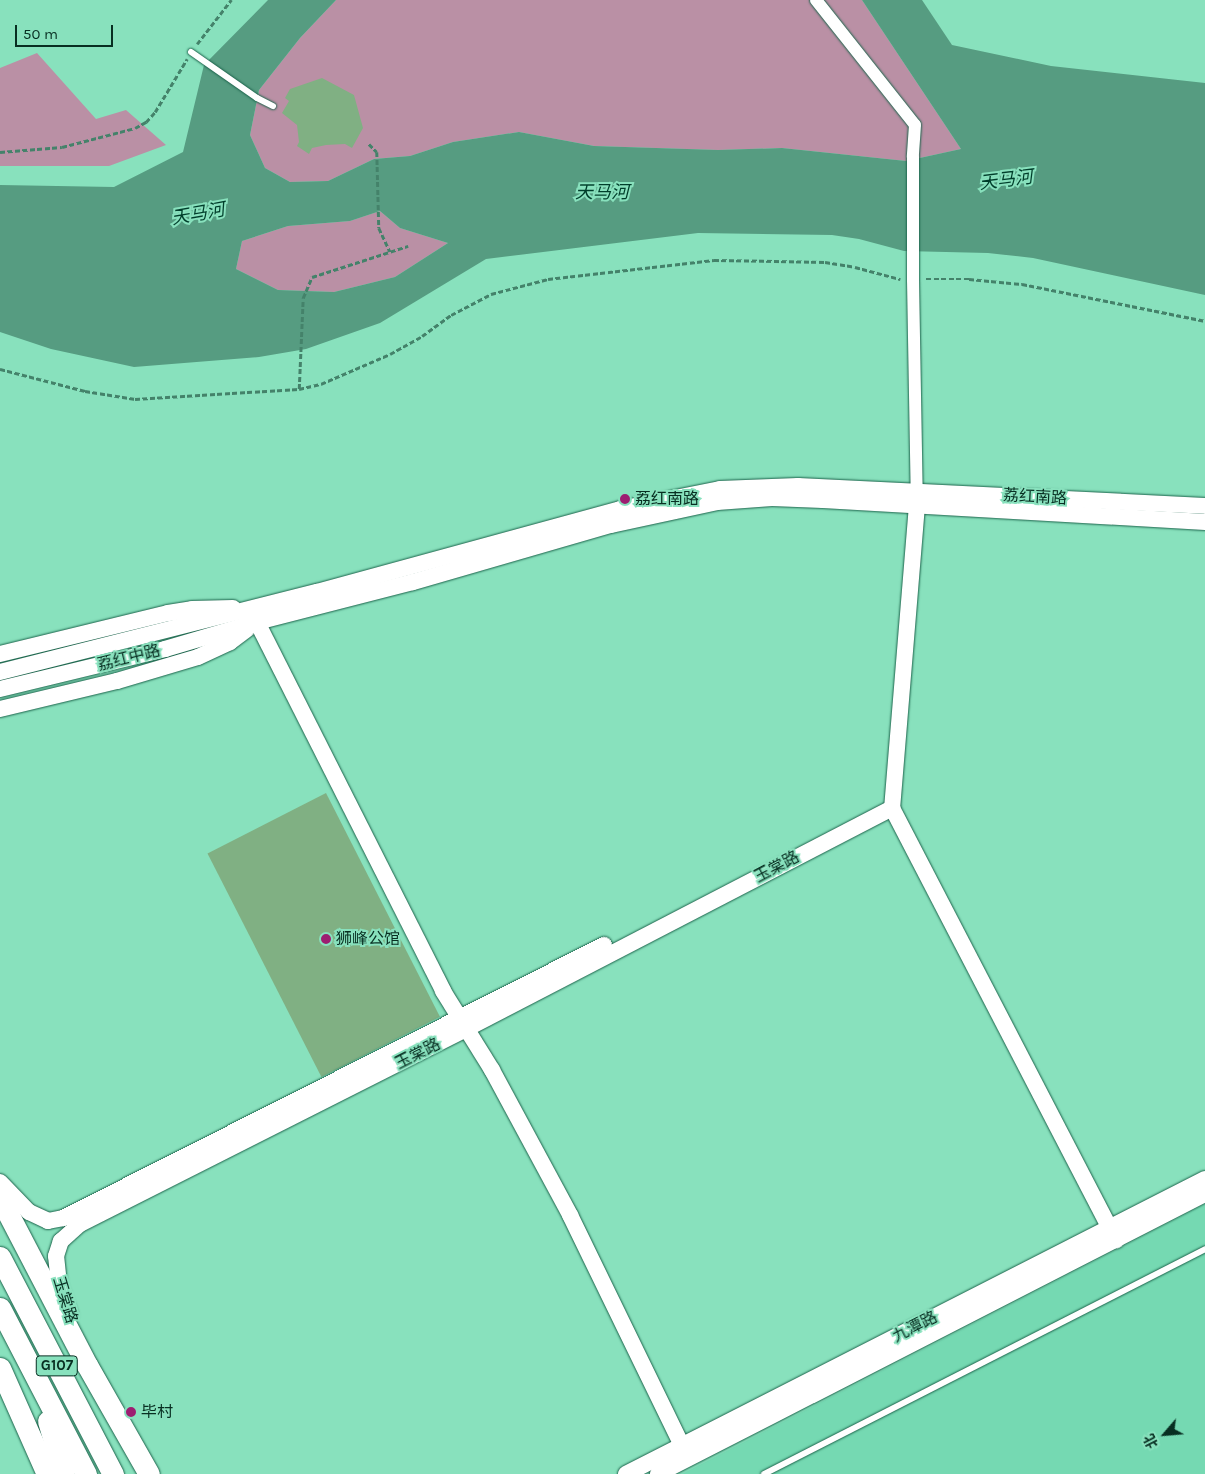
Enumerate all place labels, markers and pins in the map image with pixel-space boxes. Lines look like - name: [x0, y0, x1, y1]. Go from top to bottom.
- place label: 荔红南路: [635, 489, 699, 509]
- marker: 荔红南路: [619, 493, 631, 505]
- place label: 狮峰公馆: [336, 929, 400, 949]
- marker: 狮峰公馆: [320, 933, 332, 945]
- place label: 毕村: [141, 1402, 173, 1422]
- marker: 毕村: [125, 1406, 137, 1418]

